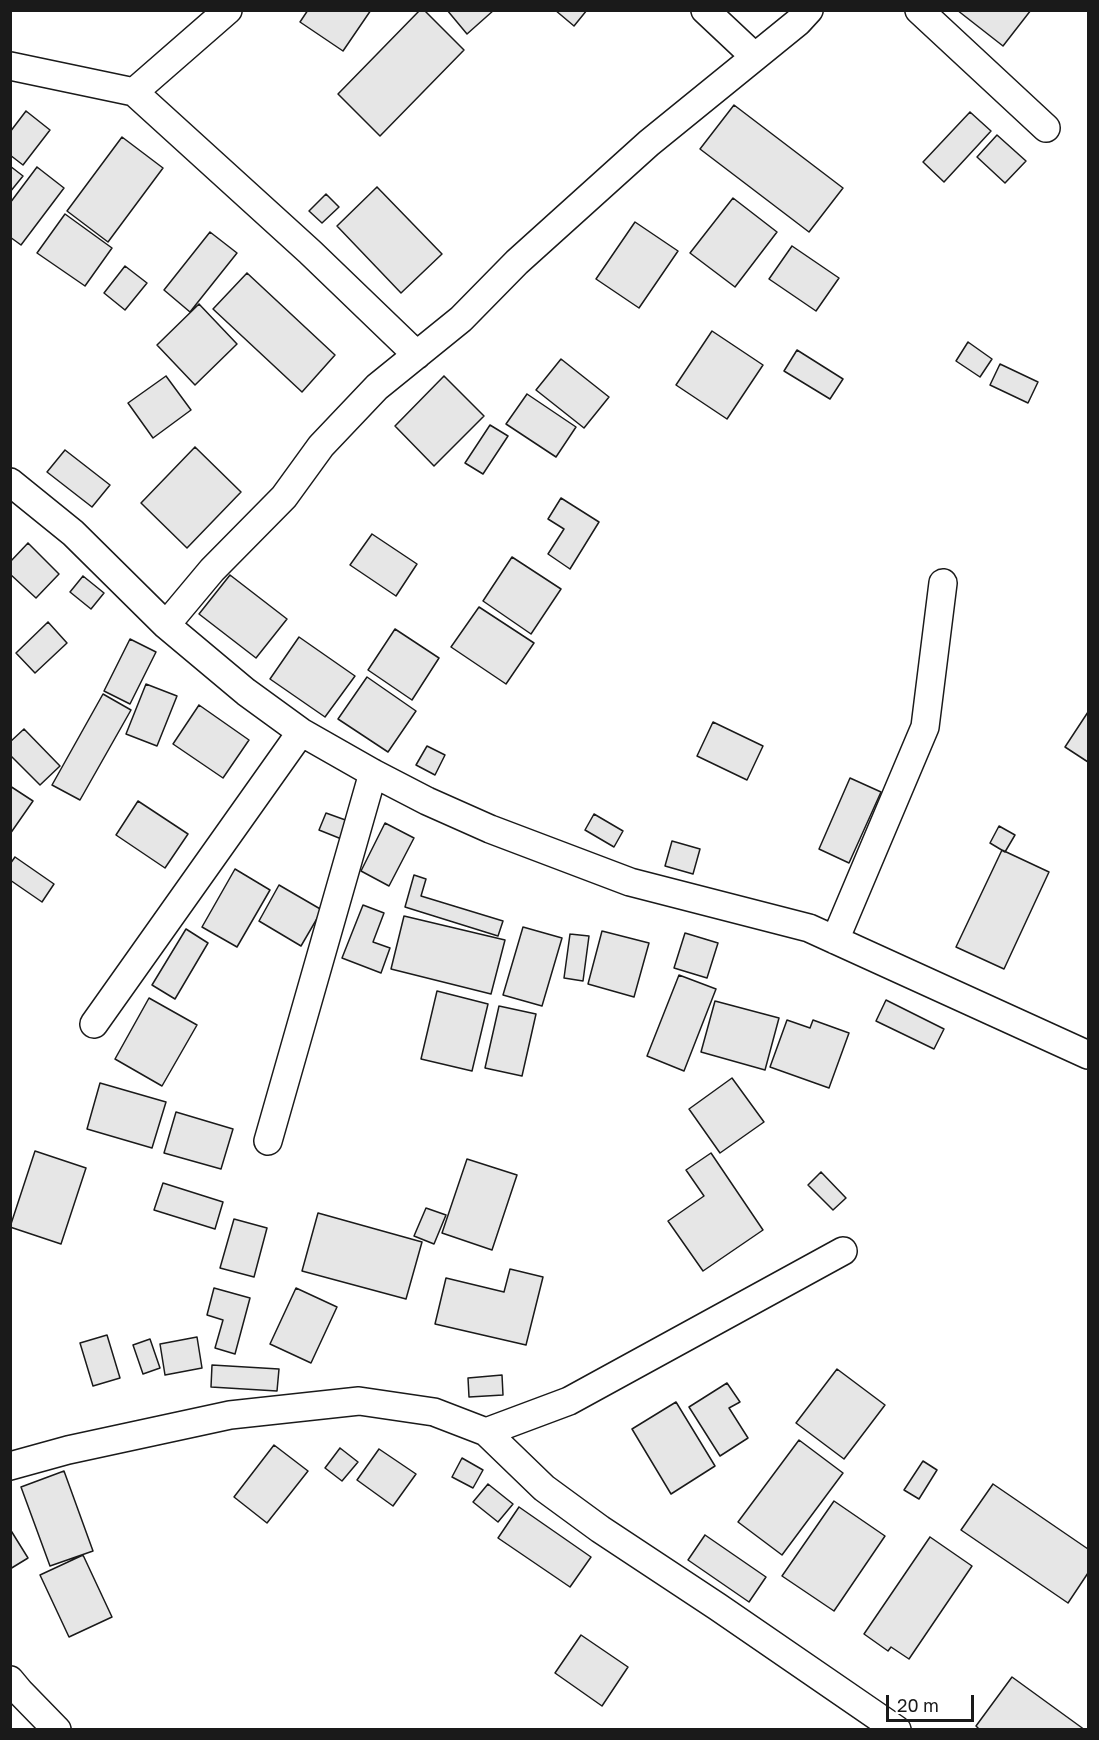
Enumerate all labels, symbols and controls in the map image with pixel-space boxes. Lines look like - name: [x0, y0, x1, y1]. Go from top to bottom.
- scale bar: [889, 1683, 978, 1721]
- text: 20 m: [897, 1694, 939, 1716]

